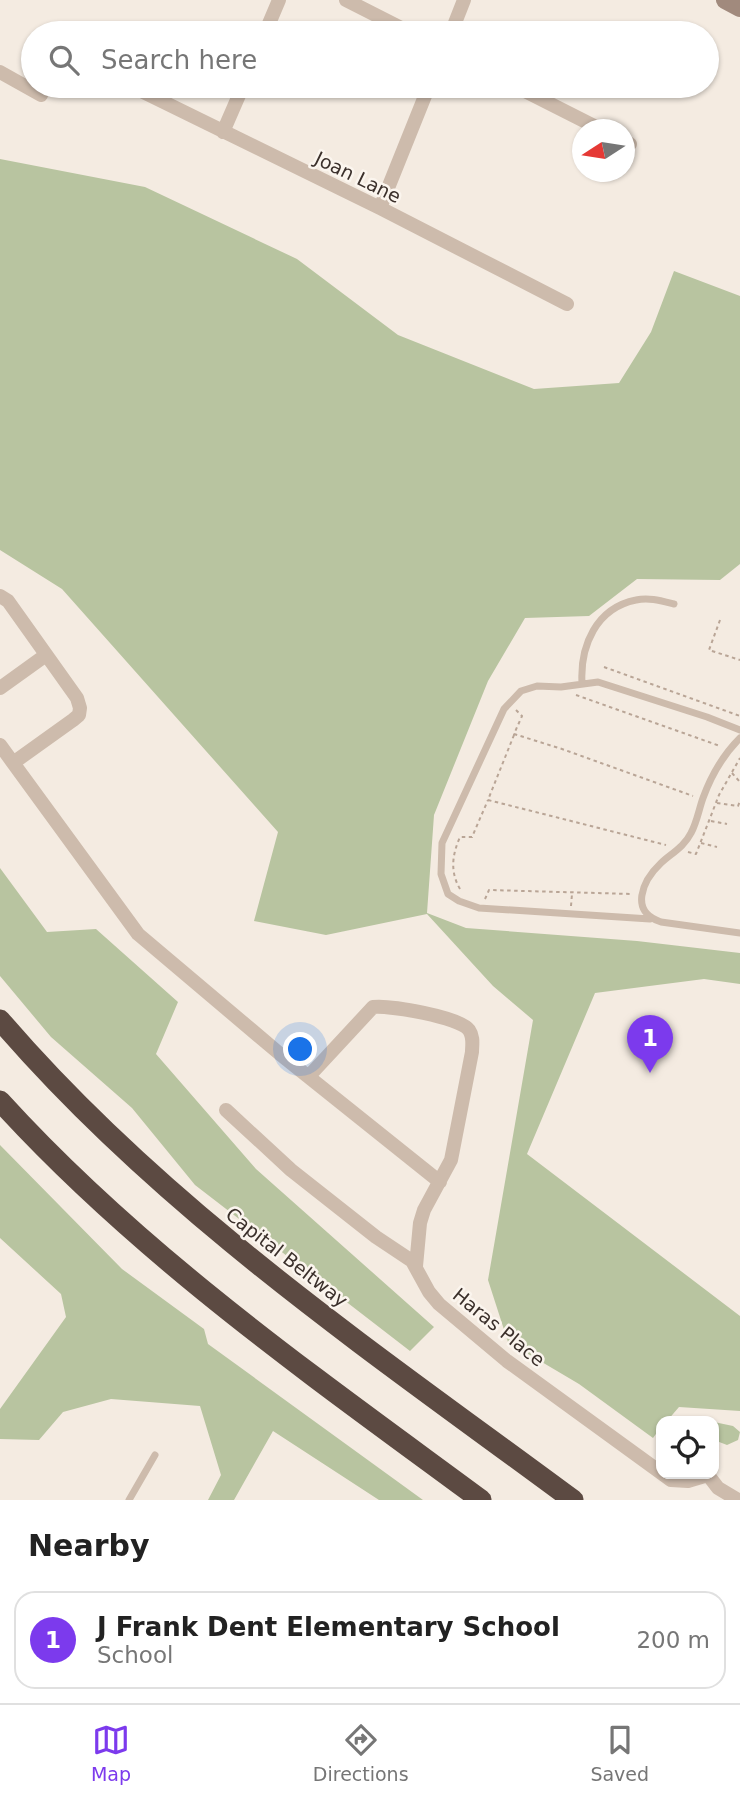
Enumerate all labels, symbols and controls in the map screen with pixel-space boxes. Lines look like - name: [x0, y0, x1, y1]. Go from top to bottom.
- search box: [21, 21, 719, 98]
- icon: search: [45, 41, 83, 79]
- text: Search here: [101, 45, 257, 75]
- north arrow: [572, 119, 635, 182]
- street label: Joan Lane: [311, 146, 405, 207]
- pin: 1: [627, 1015, 673, 1073]
- your location: [283, 1032, 317, 1066]
- street label: Capital Beltway: [222, 1203, 352, 1311]
- street label: Haras Place: [449, 1283, 549, 1371]
- map controls: [656, 1416, 719, 1479]
- button: locate: [656, 1416, 719, 1479]
- text: Nearby: [28, 1528, 150, 1563]
- text: J Frank Dent Elementary School: [97, 1612, 560, 1642]
- text: 1: [45, 1627, 61, 1653]
- text: 200 m: [636, 1627, 710, 1653]
- text: School: [97, 1642, 173, 1668]
- tab: Map: [91, 1721, 131, 1785]
- tab: Directions: [313, 1721, 409, 1785]
- tab: Saved: [590, 1721, 649, 1785]

